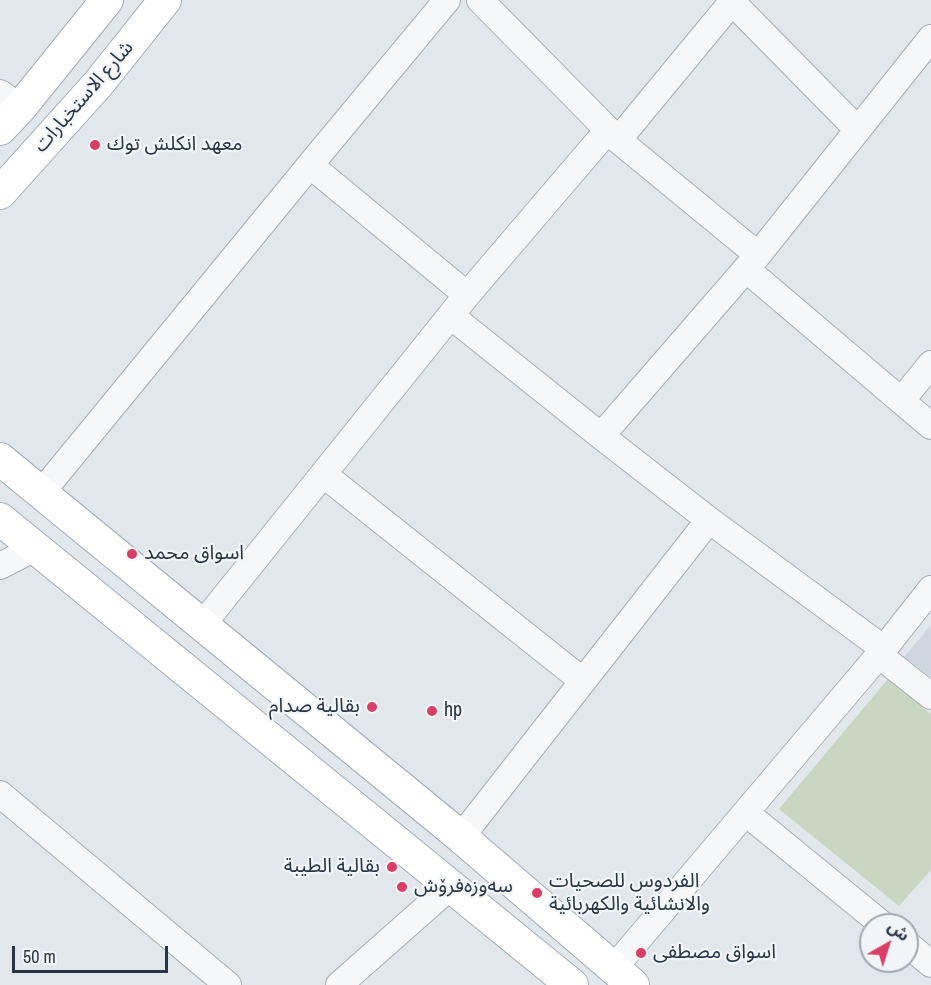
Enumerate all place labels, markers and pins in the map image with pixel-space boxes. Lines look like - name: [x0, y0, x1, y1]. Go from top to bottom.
- place label: معهد انكلش توك: [107, 133, 243, 157]
- marker: معهد انكلش توك: [88, 138, 102, 152]
- place label: اسواق محمد: [144, 542, 244, 566]
- marker: اسواق محمد: [125, 547, 139, 561]
- place label: بقالية صدام: [269, 695, 360, 719]
- place label: hp: [444, 699, 462, 723]
- marker: بقالية صدام: [365, 700, 379, 714]
- marker: hp: [425, 704, 439, 718]
- place label: بقالية الطيبة: [284, 855, 380, 879]
- marker: بقالية الطيبة: [385, 860, 399, 874]
- place label: الفردوس للصحيات والانشائية والكهربائية: [549, 870, 710, 917]
- place label: سەوزەفرۆش: [414, 875, 513, 899]
- marker: سەوزەفرۆش: [395, 880, 409, 894]
- marker: الفردوس للصحيات والانشائية والكهربائية: [530, 886, 544, 900]
- place label: اسواق مصطفى: [653, 941, 776, 965]
- marker: اسواق مصطفى: [634, 946, 648, 960]

